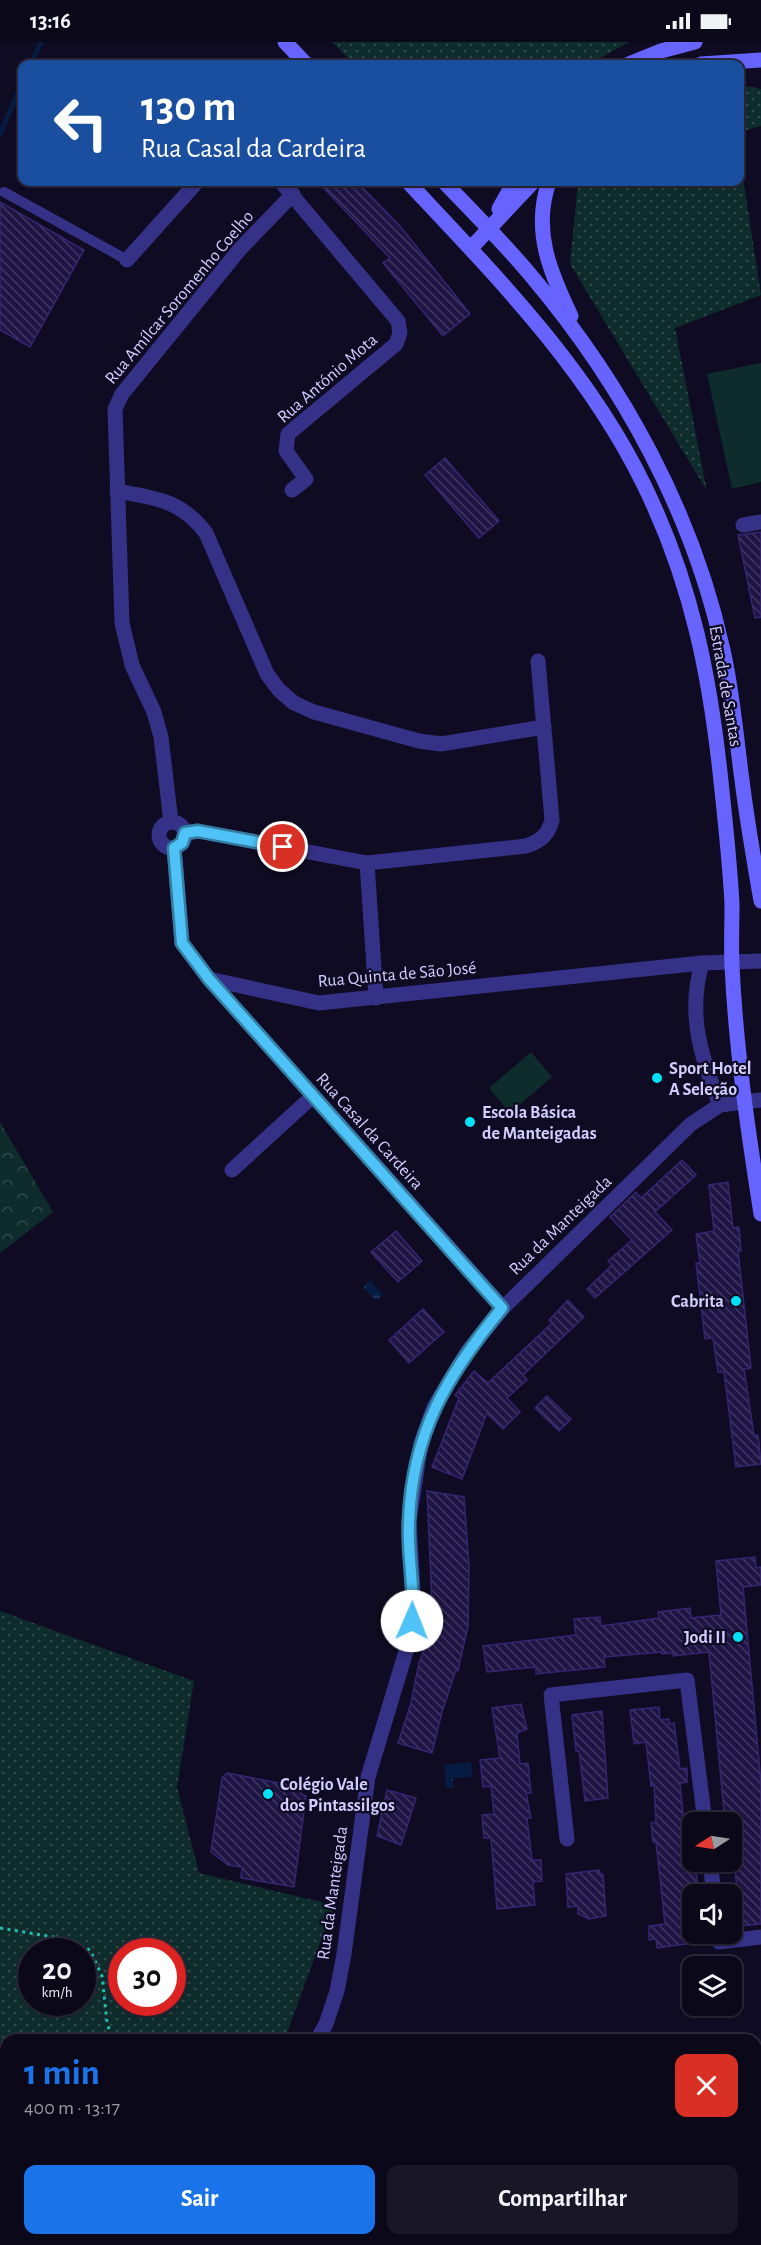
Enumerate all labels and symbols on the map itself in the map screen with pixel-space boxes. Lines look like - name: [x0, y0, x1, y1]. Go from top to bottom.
- street label: Rua Amílcar Soromenho Coelho: [102, 207, 258, 388]
- street label: Rua António Mota: [274, 331, 381, 427]
- street label: Estrada de Santas: [706, 624, 745, 748]
- pin: [257, 821, 308, 872]
- street label: Rua Quinta de São José: [317, 959, 477, 991]
- place label: Sport Hotel A Seleção: [669, 1060, 751, 1099]
- street label: Rua Casal da Cardeira: [312, 1070, 426, 1193]
- marker: Sport Hotel A Seleção: [650, 1071, 664, 1085]
- place label: Escola Básica de Manteigadas: [482, 1104, 597, 1143]
- marker: Escola Básica de Manteigadas: [463, 1115, 477, 1129]
- street label: Rua da Manteigada: [506, 1172, 615, 1279]
- place label: Cabrita: [671, 1293, 724, 1311]
- marker: Cabrita: [729, 1294, 743, 1308]
- position arrow: [380, 1589, 444, 1653]
- place label: Jodi II: [684, 1629, 726, 1647]
- marker: Jodi II: [731, 1630, 745, 1644]
- place label: Colégio Vale dos Pintassilgos: [280, 1776, 395, 1815]
- marker: Colégio Vale dos Pintassilgos: [261, 1787, 275, 1801]
- north arrow: [682, 1812, 742, 1872]
- street label: Rua da Manteigada: [315, 1825, 351, 1961]
- speed limit sign: 30: [108, 1938, 186, 2016]

